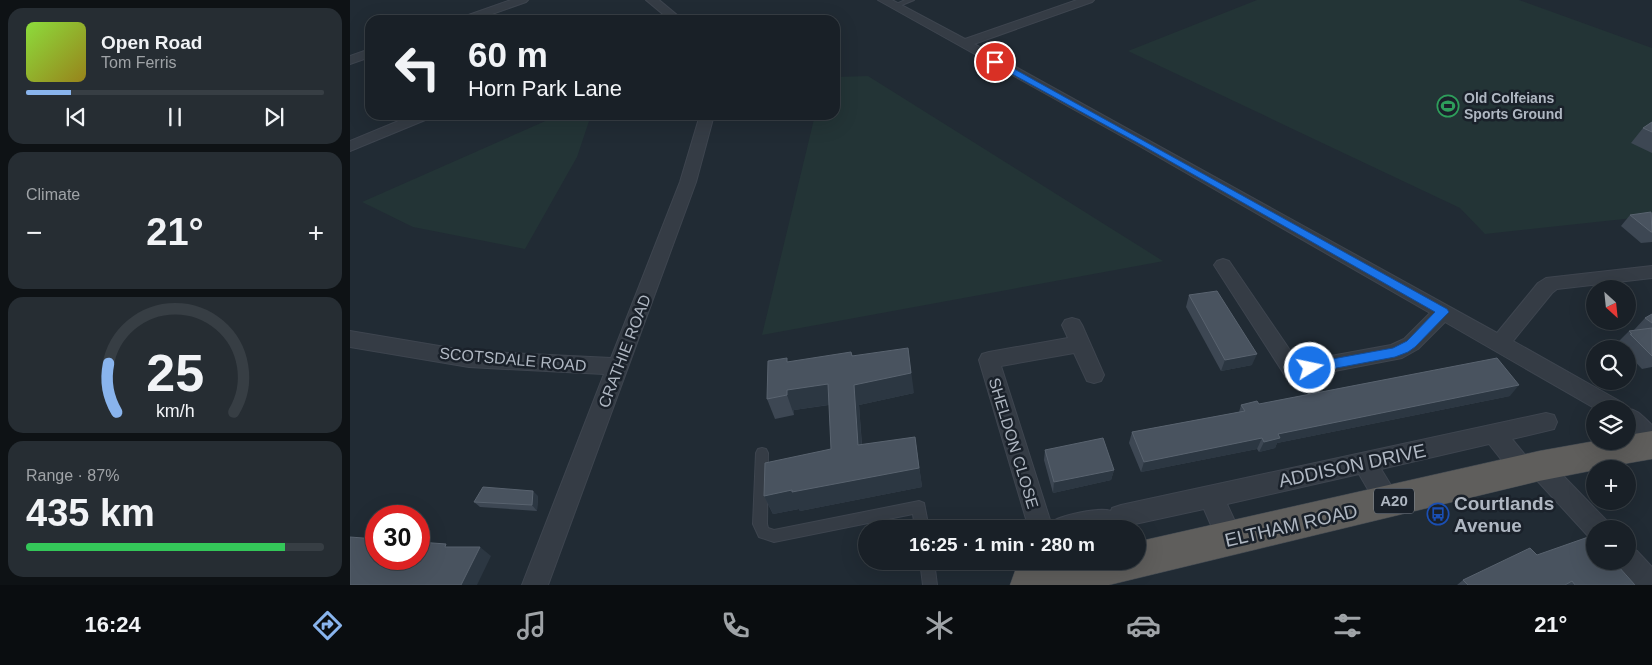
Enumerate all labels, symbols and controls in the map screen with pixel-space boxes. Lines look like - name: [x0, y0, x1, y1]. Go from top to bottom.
- text: Open Road: [101, 32, 202, 53]
- icon: left: [385, 35, 450, 100]
- text: 60 m: [468, 35, 548, 74]
- pin: [974, 41, 1016, 83]
- icon: arrive: [981, 48, 1009, 76]
- text: Tom Ferris: [101, 54, 177, 71]
- text: Horn Park Lane: [468, 76, 622, 101]
- place label: Old Colfeians Sports Ground: [1464, 90, 1563, 122]
- sports icon: Old Colfeians Sports Ground: [1436, 94, 1460, 118]
- icon: previous: [62, 103, 90, 131]
- icon: pause: [161, 103, 189, 131]
- icon: next: [260, 103, 288, 131]
- text: Climate: [26, 186, 80, 203]
- text: 21°: [146, 211, 204, 253]
- text: −: [26, 217, 42, 248]
- text: +: [308, 217, 324, 248]
- north arrow: [1586, 280, 1636, 330]
- map controls: [1586, 280, 1636, 570]
- street label: CRATHIE ROAD: [595, 292, 654, 410]
- button: search: [1586, 340, 1636, 390]
- position arrow: [1283, 341, 1335, 393]
- text: 25: [146, 344, 204, 402]
- street label: SCOTSDALE ROAD: [439, 345, 587, 374]
- street label: SHELDON CLOSE: [986, 376, 1042, 511]
- button: layers: [1586, 400, 1636, 450]
- text: km/h: [156, 401, 194, 421]
- street label: ADDISON DRIVE: [1277, 440, 1428, 491]
- button: +: [1586, 460, 1636, 510]
- text: Range · 87%: [26, 467, 119, 484]
- road number: A20: [1374, 488, 1414, 514]
- text: 435 km: [26, 492, 155, 534]
- place label: Courtlands Avenue: [1454, 493, 1554, 536]
- street label: ELTHAM ROAD: [1223, 500, 1360, 551]
- bus stop icon: Courtlands Avenue: [1426, 502, 1450, 526]
- speed limit sign: 30: [365, 505, 430, 570]
- button: −: [1586, 520, 1636, 570]
- text: 16:25 · 1 min · 280 m: [909, 534, 1095, 555]
- icon: directions: [310, 608, 345, 643]
- icon: music: [514, 608, 549, 643]
- icon: phone: [718, 608, 753, 643]
- icon: climate: [922, 608, 957, 643]
- icon: car: [1126, 608, 1161, 643]
- icon: filters: [1330, 608, 1365, 643]
- text: 16:24: [85, 612, 141, 637]
- text: 21°: [1534, 612, 1567, 637]

